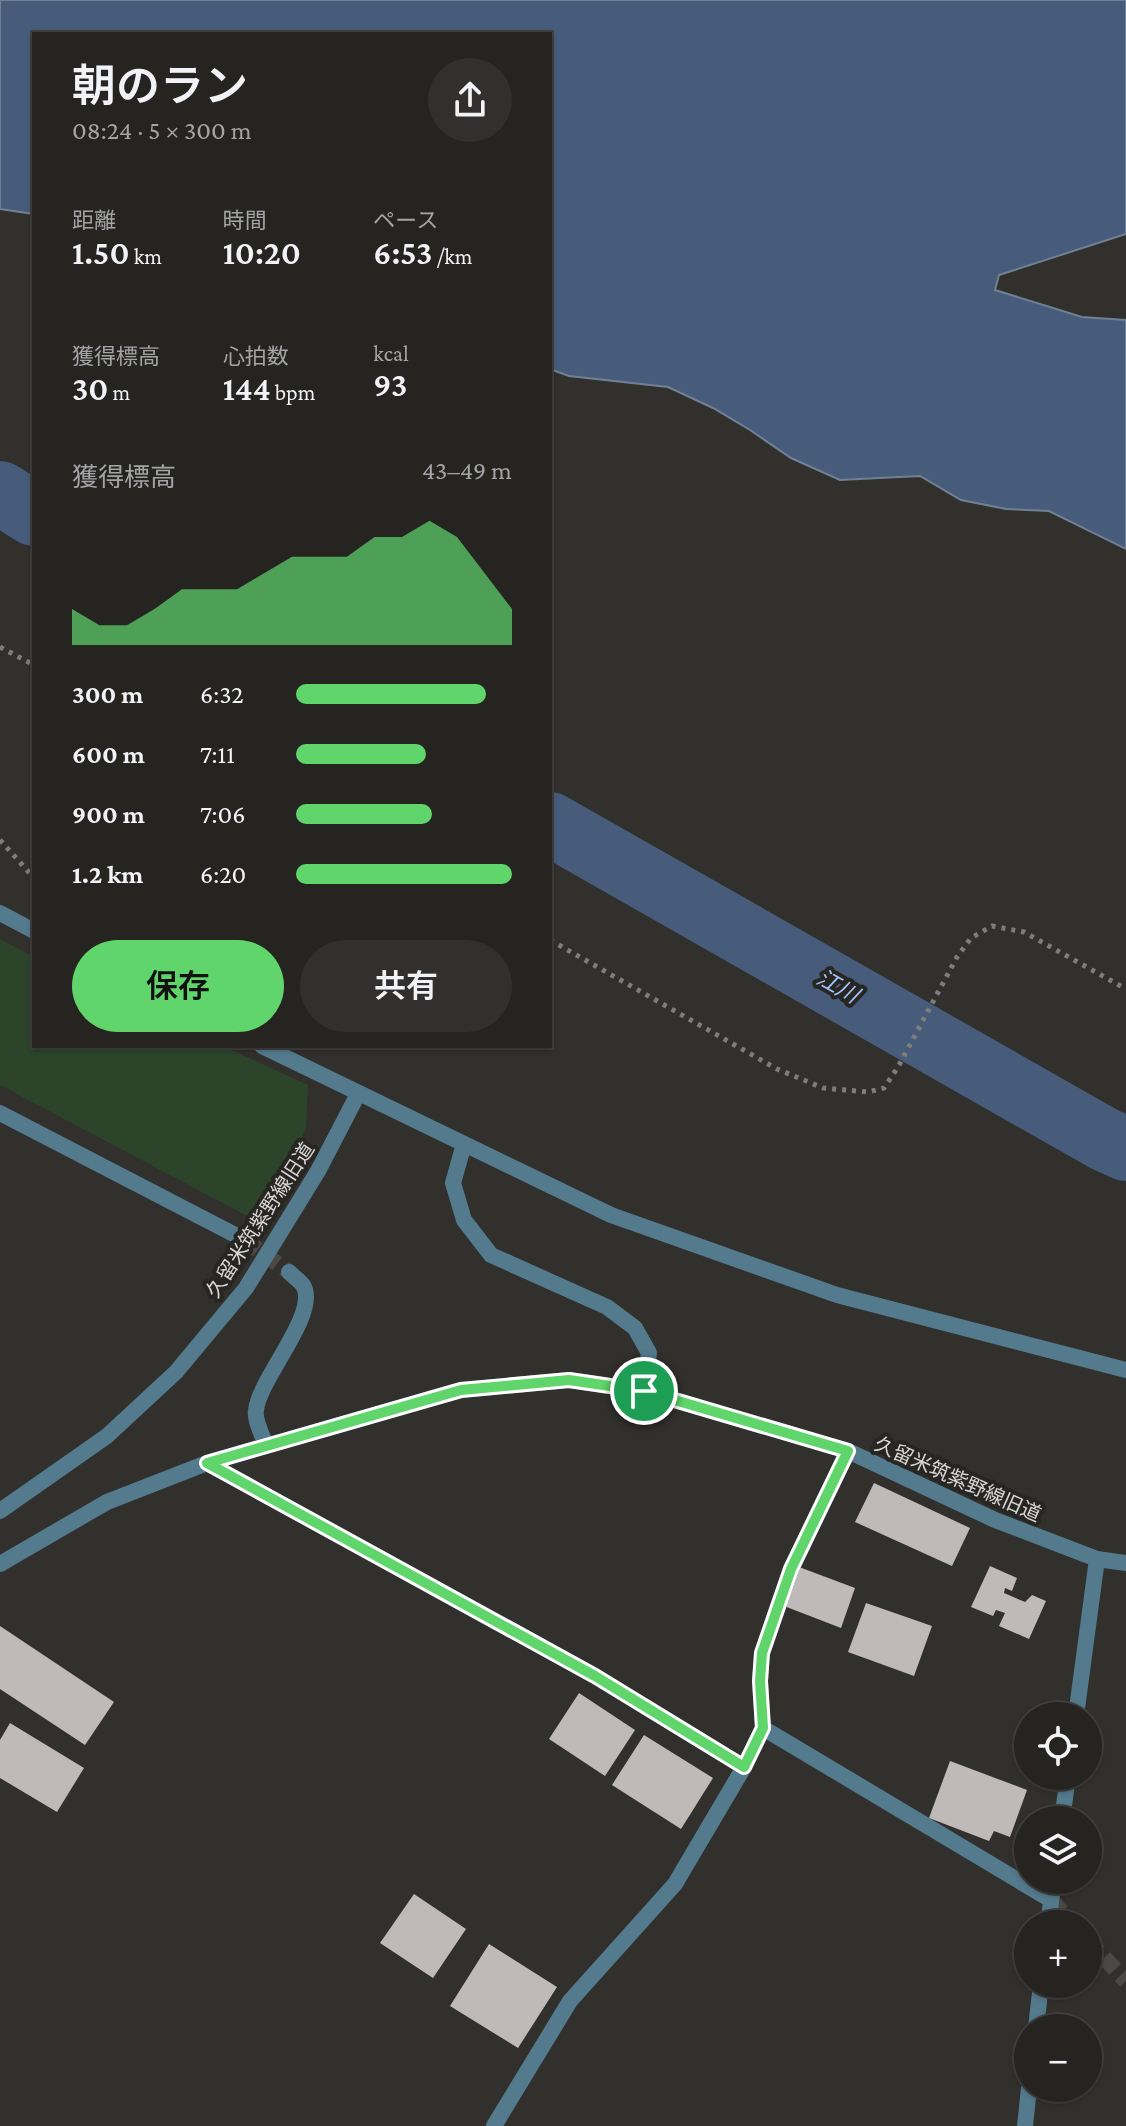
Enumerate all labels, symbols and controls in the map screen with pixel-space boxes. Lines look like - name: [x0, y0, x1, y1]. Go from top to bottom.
- button: share: [428, 58, 512, 142]
- text: 朝のラン: [72, 62, 248, 110]
- text: 08:24 · 5 × 300 m: [72, 116, 252, 145]
- text: 距離: [72, 208, 116, 233]
- text: 時間: [223, 208, 267, 233]
- text: ペース: [373, 208, 438, 233]
- text: 1.50: [72, 234, 130, 271]
- text: 10:20: [223, 234, 301, 271]
- text: 6:53: [373, 234, 432, 271]
- text: km: [130, 244, 162, 269]
- text: /km: [432, 244, 473, 269]
- text: kcal: [373, 341, 409, 366]
- text: 獲得標高: [72, 344, 160, 369]
- text: 心拍数: [223, 344, 289, 369]
- text: 93: [373, 366, 407, 403]
- text: 30: [72, 370, 108, 407]
- text: 144: [223, 370, 271, 407]
- text: m: [108, 380, 130, 405]
- text: bpm: [271, 380, 315, 405]
- text: 43–49 m: [422, 456, 512, 485]
- text: 獲得標高: [72, 463, 176, 492]
- text: 300 m: [72, 680, 143, 709]
- text: 6:32: [200, 680, 244, 709]
- text: 600 m: [72, 740, 145, 769]
- text: 7:11: [200, 740, 235, 769]
- text: 900 m: [72, 800, 145, 829]
- text: 7:06: [200, 800, 245, 829]
- text: 1.2 km: [72, 860, 143, 889]
- text: 6:20: [200, 860, 246, 889]
- button: 保存: [72, 940, 284, 1032]
- button: 共有: [300, 940, 512, 1032]
- water label: 江川: [812, 965, 865, 1009]
- street label: 久留米筑紫野線旧道: [202, 1139, 318, 1301]
- pin: [610, 1357, 678, 1425]
- icon: arrive: [622, 1369, 666, 1413]
- street label: 久留米筑紫野線旧道: [871, 1432, 1045, 1526]
- map controls: [1014, 1702, 1102, 2102]
- button: locate: [1014, 1702, 1102, 1790]
- button: layers: [1014, 1806, 1102, 1894]
- button: +: [1014, 1910, 1102, 1998]
- button: −: [1014, 2014, 1102, 2102]

